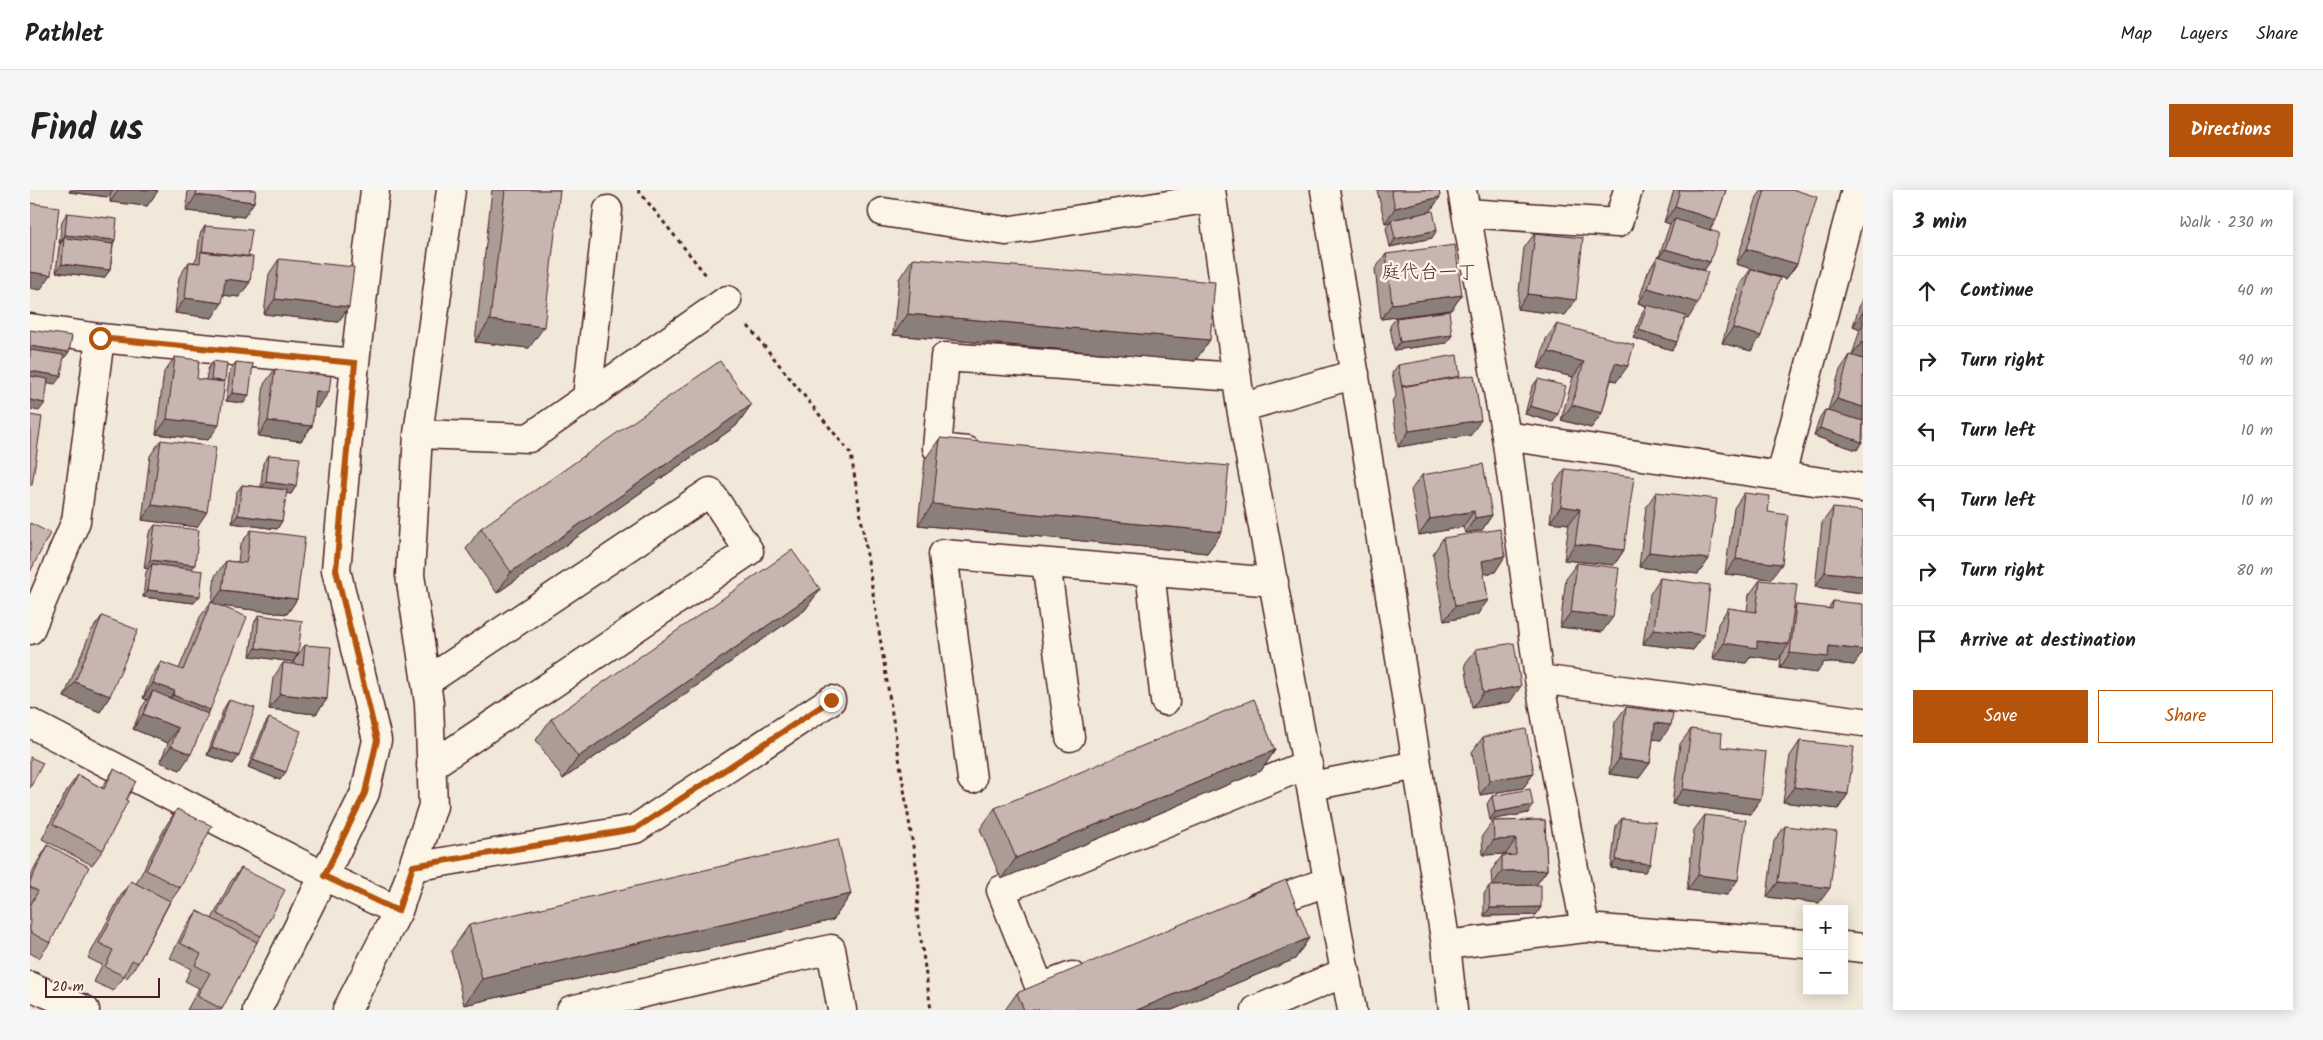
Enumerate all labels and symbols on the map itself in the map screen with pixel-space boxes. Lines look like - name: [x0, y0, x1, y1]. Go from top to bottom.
- district label: 庭代台一丁: [1381, 258, 1477, 288]
- route start: [89, 327, 112, 350]
- route end: [820, 689, 843, 712]
- scale bar: [45, 975, 160, 998]

